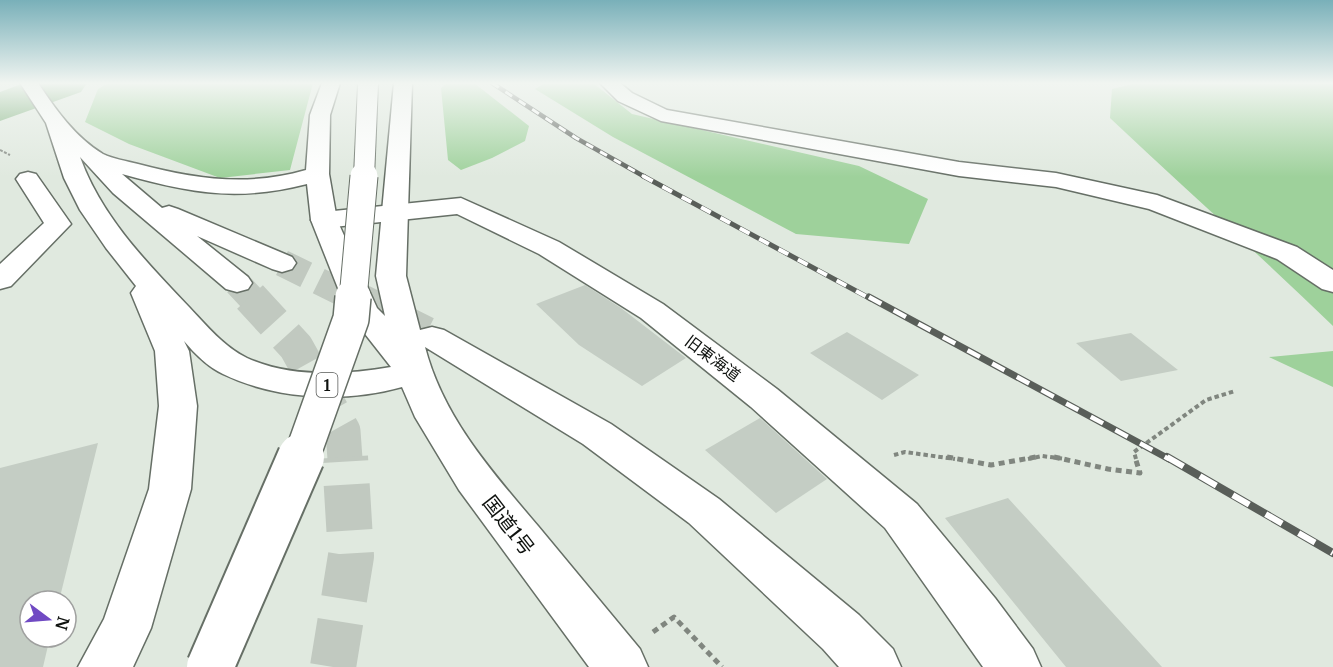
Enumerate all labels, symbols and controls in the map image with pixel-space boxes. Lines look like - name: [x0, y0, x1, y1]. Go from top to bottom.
- street label: 旧東海道: [681, 331, 745, 385]
- road number: 1: [316, 373, 338, 397]
- street label: 国道1号: [478, 490, 540, 560]
- north arrow: [18, 589, 78, 649]
- text: N: [51, 614, 74, 632]

